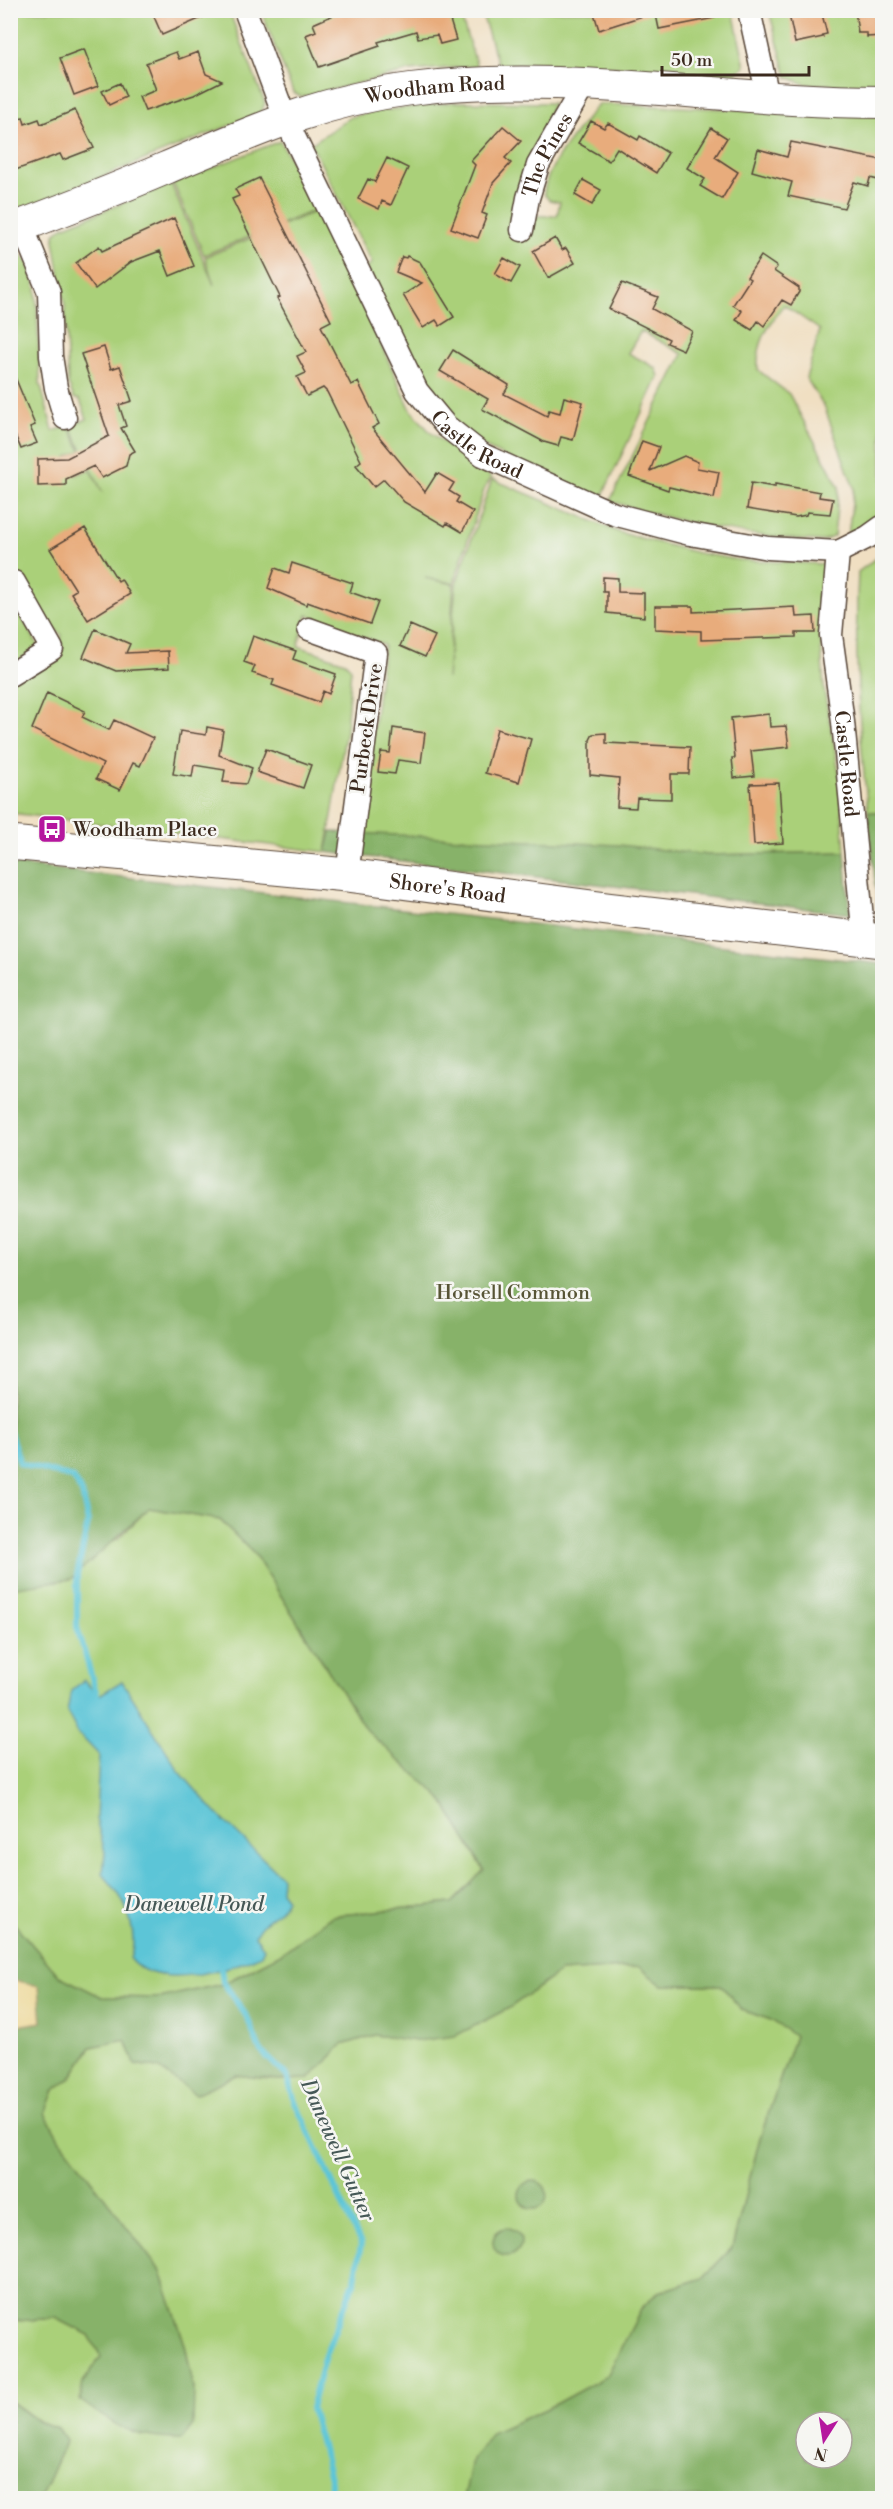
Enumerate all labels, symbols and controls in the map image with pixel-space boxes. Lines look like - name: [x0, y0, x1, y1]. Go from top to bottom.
- scale bar: [662, 39, 809, 77]
- text: 50 m: [671, 49, 713, 72]
- street label: Woodham Road: [362, 72, 506, 111]
- street label: The Pines: [518, 109, 579, 200]
- street label: Castle Road: [424, 406, 527, 485]
- street label: Purbeck Drive: [346, 662, 389, 795]
- street label: Castle Road: [828, 709, 863, 819]
- bus stop icon: Woodham Place: [36, 813, 68, 845]
- place label: Woodham Place: [72, 818, 217, 843]
- street label: Shore's Road: [388, 870, 508, 910]
- park label: Horsell Common: [436, 1281, 590, 1306]
- water label: Danewell Pond: [123, 1892, 265, 1918]
- water label: Danewell Gutter: [294, 2074, 381, 2227]
- north arrow: [794, 2410, 854, 2470]
- text: N: [812, 2443, 829, 2465]

